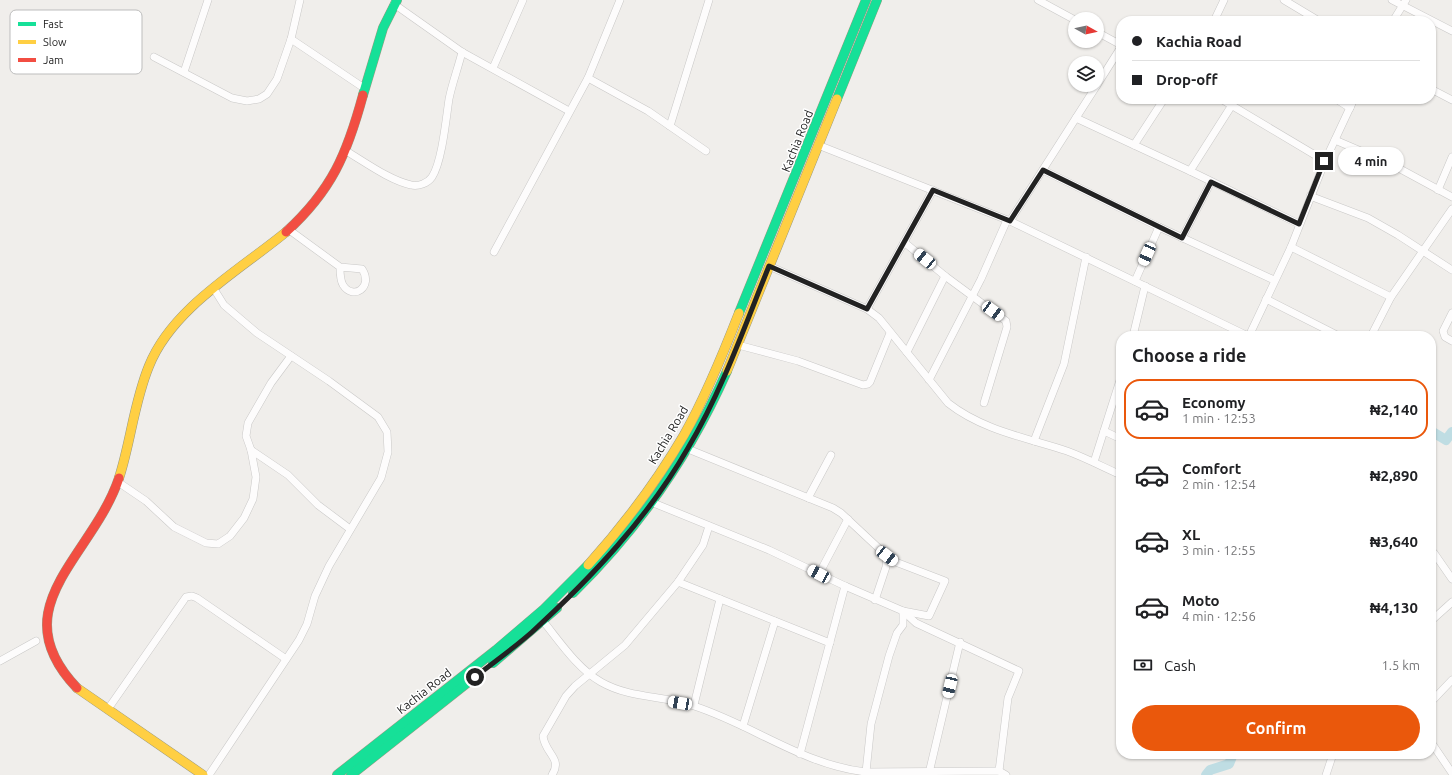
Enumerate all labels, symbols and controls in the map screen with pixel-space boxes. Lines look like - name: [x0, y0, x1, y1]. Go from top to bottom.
- legend: [10, 10, 142, 74]
- north arrow: [1068, 12, 1104, 48]
- map controls: [1068, 12, 1104, 92]
- text: Fast: [43, 18, 64, 30]
- text: Kachia Road: [1156, 33, 1242, 50]
- text: Slow: [43, 36, 67, 48]
- text: Jam: [43, 54, 64, 66]
- button: layers: [1068, 56, 1104, 92]
- text: Drop-off: [1156, 71, 1218, 88]
- street label: Kachia Road: [779, 108, 815, 174]
- callout: 4 min: [1338, 147, 1404, 175]
- route end: [1315, 152, 1333, 170]
- text: 4 min: [1355, 154, 1387, 168]
- car: [1137, 241, 1157, 267]
- car: [912, 247, 938, 271]
- car: [980, 299, 1006, 323]
- text: Choose a ride: [1132, 345, 1246, 365]
- icon: car: [1134, 391, 1170, 427]
- text: Economy: [1182, 394, 1246, 411]
- text: ₦2,140: [1370, 401, 1418, 418]
- street label: Kachia Road: [646, 404, 690, 466]
- text: 1 min · 12:53: [1182, 411, 1256, 425]
- icon: car: [1134, 457, 1170, 493]
- text: Comfort: [1182, 460, 1241, 477]
- text: ₦2,890: [1370, 467, 1418, 484]
- text: 2 min · 12:54: [1182, 477, 1256, 491]
- icon: car: [1134, 523, 1170, 559]
- text: XL: [1182, 526, 1200, 543]
- text: ₦3,640: [1370, 533, 1418, 550]
- text: 3 min · 12:55: [1182, 543, 1256, 557]
- car: [874, 544, 900, 568]
- car: [806, 563, 832, 585]
- icon: car: [1134, 589, 1170, 625]
- text: Moto: [1182, 592, 1220, 609]
- text: ₦4,130: [1370, 599, 1418, 616]
- text: 4 min · 12:56: [1182, 609, 1256, 623]
- icon: cash: [1132, 654, 1154, 676]
- text: Cash: [1164, 657, 1196, 674]
- text: 1.5 km: [1381, 658, 1420, 672]
- street label: Kachia Road: [394, 666, 454, 716]
- route start: [466, 668, 484, 686]
- car: [941, 673, 959, 699]
- car: [667, 695, 693, 711]
- button: Confirm: [1132, 705, 1420, 751]

